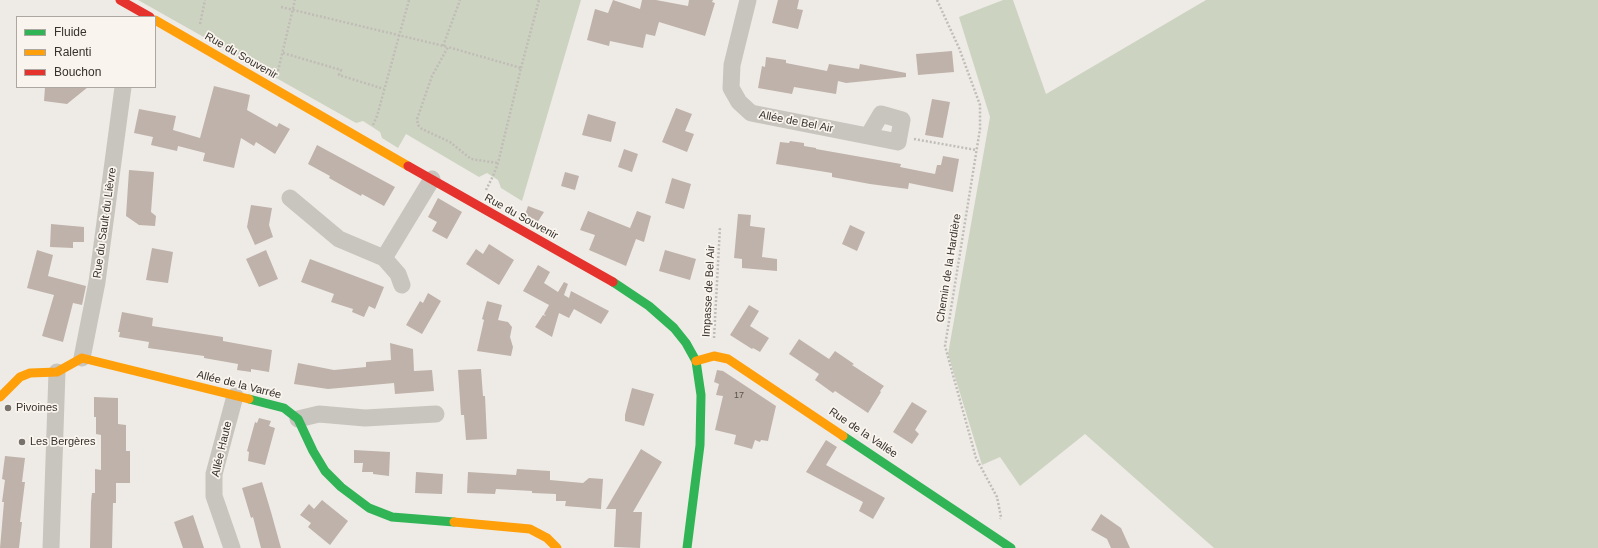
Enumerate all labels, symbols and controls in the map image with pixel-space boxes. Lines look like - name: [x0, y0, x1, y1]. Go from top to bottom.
- legend: [16, 16, 156, 88]
- text: Fluide: [54, 25, 87, 39]
- street label: Rue du Souvenir: [202, 30, 280, 82]
- text: Ralenti: [54, 45, 91, 59]
- text: Bouchon: [54, 65, 101, 79]
- street label: Allée de Bel Air: [758, 108, 834, 136]
- street label: Rue du Sault du Lièvre: [91, 167, 119, 279]
- street label: Rue du Souvenir: [482, 191, 560, 243]
- street label: Chemin de la Hardière: [934, 213, 964, 323]
- street label: Impasse de Bel Air: [700, 245, 718, 337]
- street label: Allée de la Varrée: [195, 368, 283, 402]
- house number: 17: [734, 391, 744, 401]
- place label: Pivoines: [16, 401, 58, 415]
- marker: Pivoines: [3, 403, 13, 413]
- street label: Rue de la Vallée: [826, 405, 900, 461]
- street label: Allée Haute: [209, 420, 235, 478]
- place label: Les Bergères: [30, 435, 95, 449]
- marker: Les Bergères: [17, 437, 27, 447]

